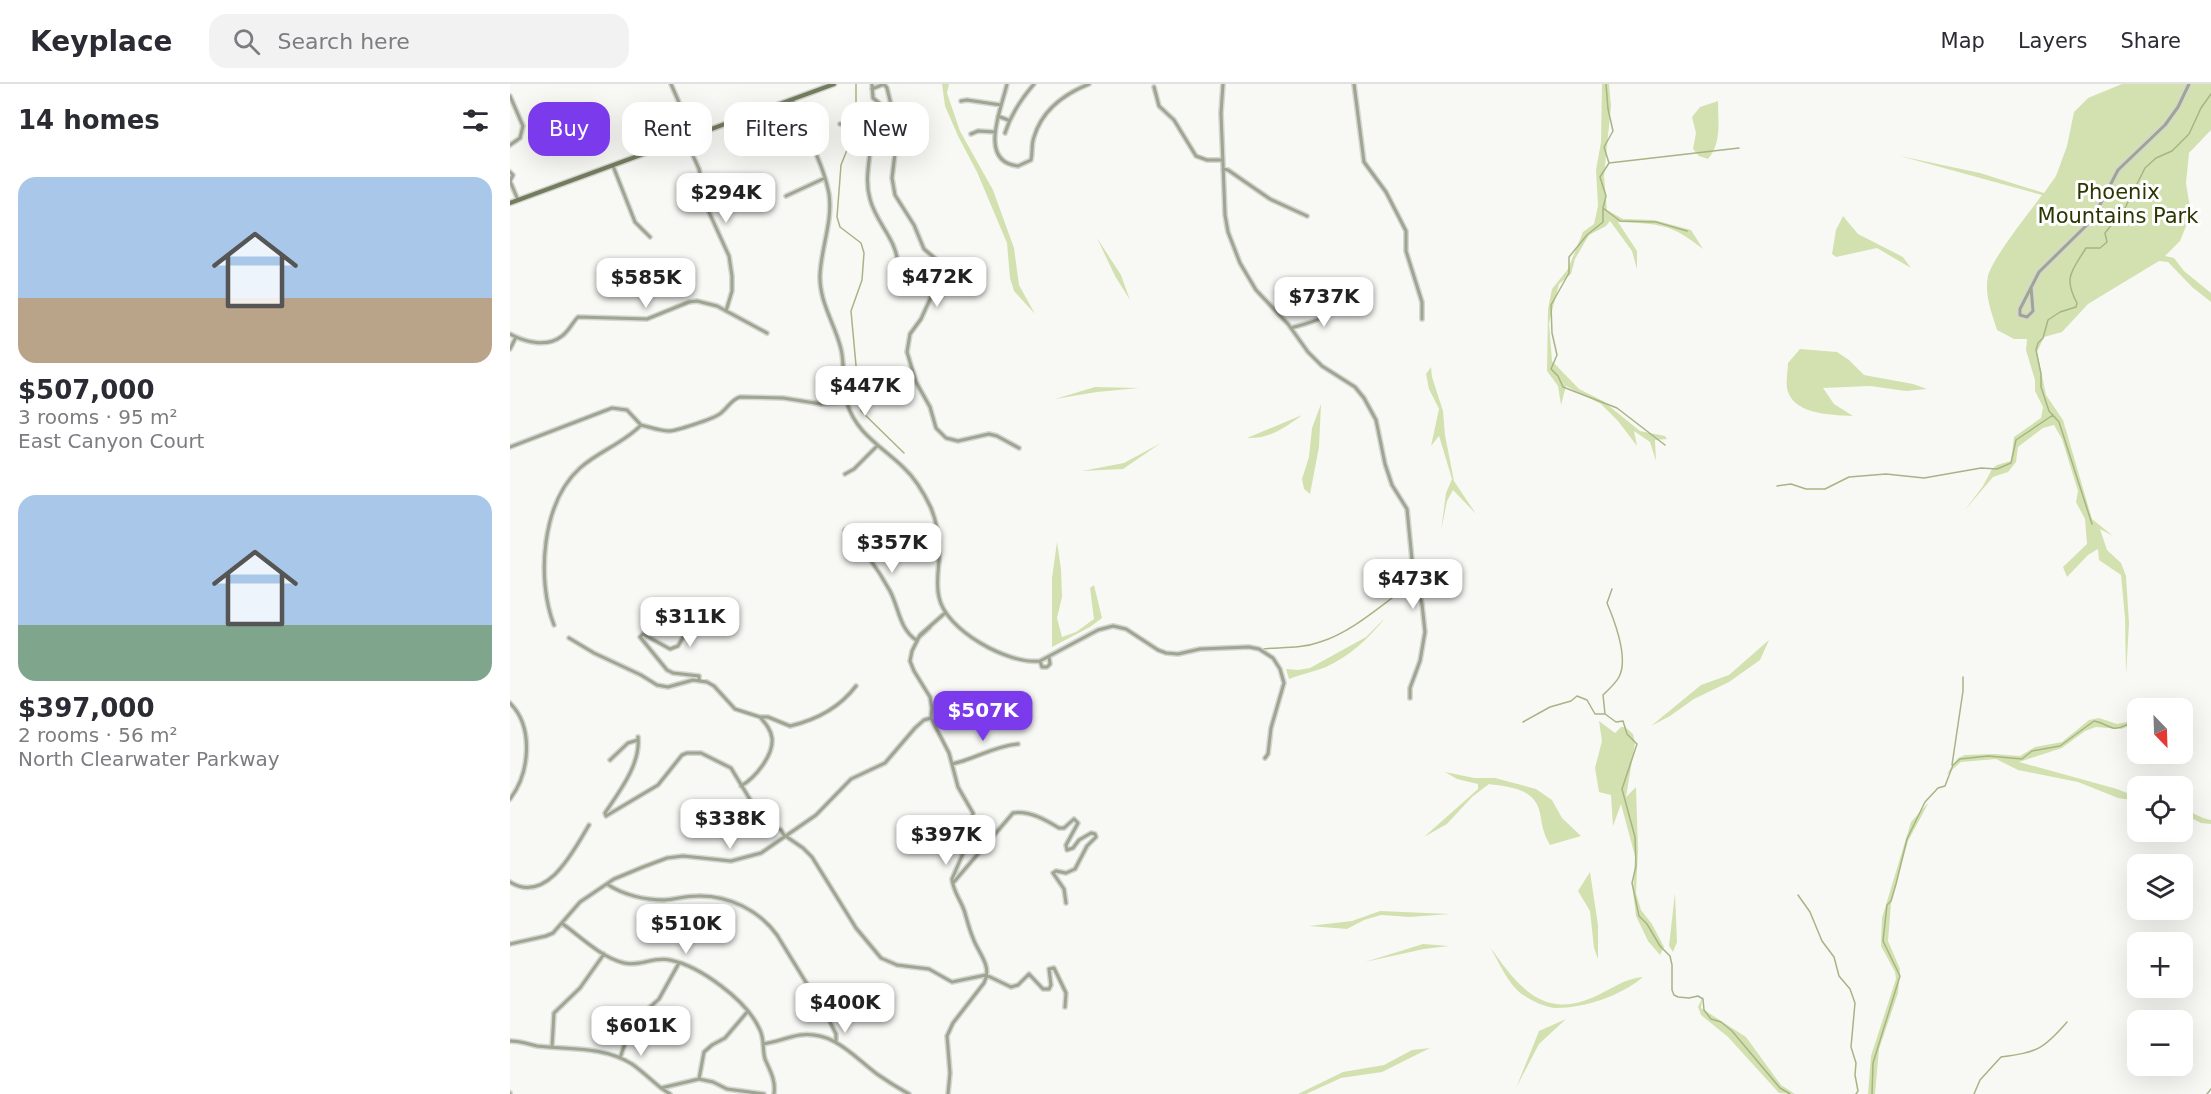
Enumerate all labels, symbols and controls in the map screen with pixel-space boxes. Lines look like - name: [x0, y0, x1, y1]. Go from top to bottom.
- search box: [209, 14, 629, 68]
- text: Keyplace: [30, 25, 173, 58]
- icon: search: [230, 25, 263, 58]
- text: Search here: [278, 29, 410, 54]
- text: Map: [1941, 29, 1985, 53]
- text: Layers: [2018, 29, 2087, 53]
- text: Share: [2120, 29, 2181, 53]
- chip: Buy: [528, 102, 610, 156]
- chip: Rent: [622, 102, 712, 156]
- chip: Filters: [724, 102, 829, 156]
- chip: New: [841, 102, 929, 156]
- icon: filters: [459, 104, 492, 137]
- text: 14 homes: [18, 105, 160, 135]
- pin: $294K: [684, 173, 768, 224]
- text: $294K: [690, 180, 762, 204]
- park label: Phoenix Mountains Park: [2038, 180, 2199, 228]
- icon: home: [201, 216, 309, 324]
- pin: $472K: [895, 257, 979, 308]
- pin: $585K: [604, 258, 688, 309]
- text: $472K: [901, 264, 973, 288]
- text: $585K: [610, 265, 682, 289]
- pin: $737K: [1282, 277, 1366, 328]
- text: $737K: [1288, 284, 1360, 308]
- pin: $447K: [823, 366, 907, 417]
- text: $447K: [829, 373, 901, 397]
- text: $507,000: [18, 375, 155, 405]
- text: 3 rooms · 95 m²: [18, 405, 178, 429]
- text: East Canyon Court: [18, 429, 204, 453]
- pin: $357K: [850, 523, 934, 574]
- text: $357K: [856, 530, 928, 554]
- icon: home: [201, 534, 309, 642]
- pin: $473K: [1371, 559, 1455, 610]
- text: $473K: [1377, 566, 1449, 590]
- pin: $311K: [648, 597, 732, 648]
- text: $311K: [654, 604, 726, 628]
- pin: $507K: [941, 691, 1025, 742]
- text: $397,000: [18, 693, 155, 723]
- text: $507K: [947, 698, 1019, 722]
- north arrow: [2127, 698, 2193, 764]
- map controls: [2127, 698, 2193, 1076]
- text: 2 rooms · 56 m²: [18, 723, 178, 747]
- text: North Clearwater Parkway: [18, 747, 280, 771]
- button: locate: [2127, 776, 2193, 842]
- pin: $338K: [688, 799, 772, 850]
- text: $338K: [694, 806, 766, 830]
- pin: $397K: [904, 815, 988, 866]
- text: $397K: [910, 822, 982, 846]
- button: layers: [2127, 854, 2193, 920]
- pin: $510K: [644, 904, 728, 955]
- text: $510K: [650, 911, 722, 935]
- button: +: [2127, 932, 2193, 998]
- pin: $400K: [803, 983, 887, 1034]
- text: $400K: [809, 990, 881, 1014]
- pin: $601K: [599, 1006, 683, 1057]
- button: −: [2127, 1010, 2193, 1076]
- text: $601K: [605, 1013, 677, 1037]

